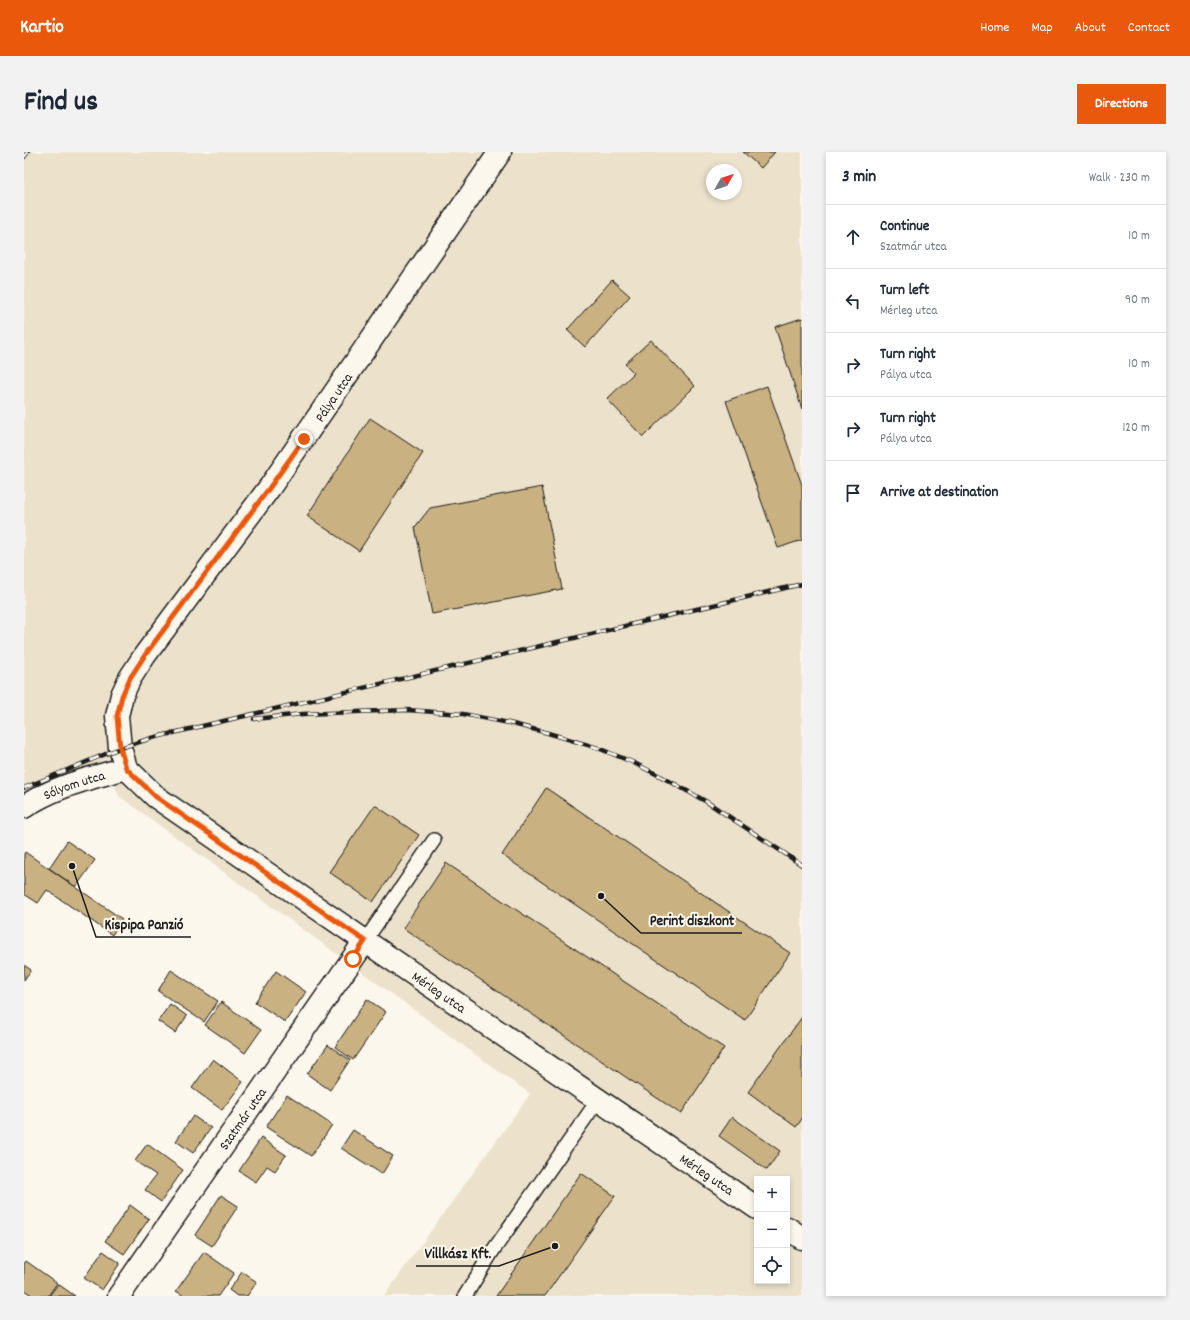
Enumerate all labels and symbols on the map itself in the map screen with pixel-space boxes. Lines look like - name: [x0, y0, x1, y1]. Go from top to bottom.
- north arrow: [706, 164, 742, 200]
- street label: Pálya utca: [311, 369, 359, 427]
- route end: [295, 430, 313, 448]
- street label: Sólyom utca: [40, 766, 108, 806]
- callout: Perint diszkont: [641, 906, 742, 933]
- callout: Kispipa Panzió: [96, 910, 191, 937]
- text: Perint diszkont: [650, 911, 735, 933]
- text: Kispipa Panzió: [105, 915, 184, 937]
- route start: [344, 950, 362, 968]
- street label: Mérleg utca: [407, 968, 470, 1019]
- street label: Szatmár utca: [215, 1084, 273, 1155]
- street label: Mérleg utca: [675, 1150, 737, 1202]
- callout: Villkász Kft.: [416, 1239, 499, 1266]
- text: Villkász Kft.: [425, 1244, 492, 1266]

